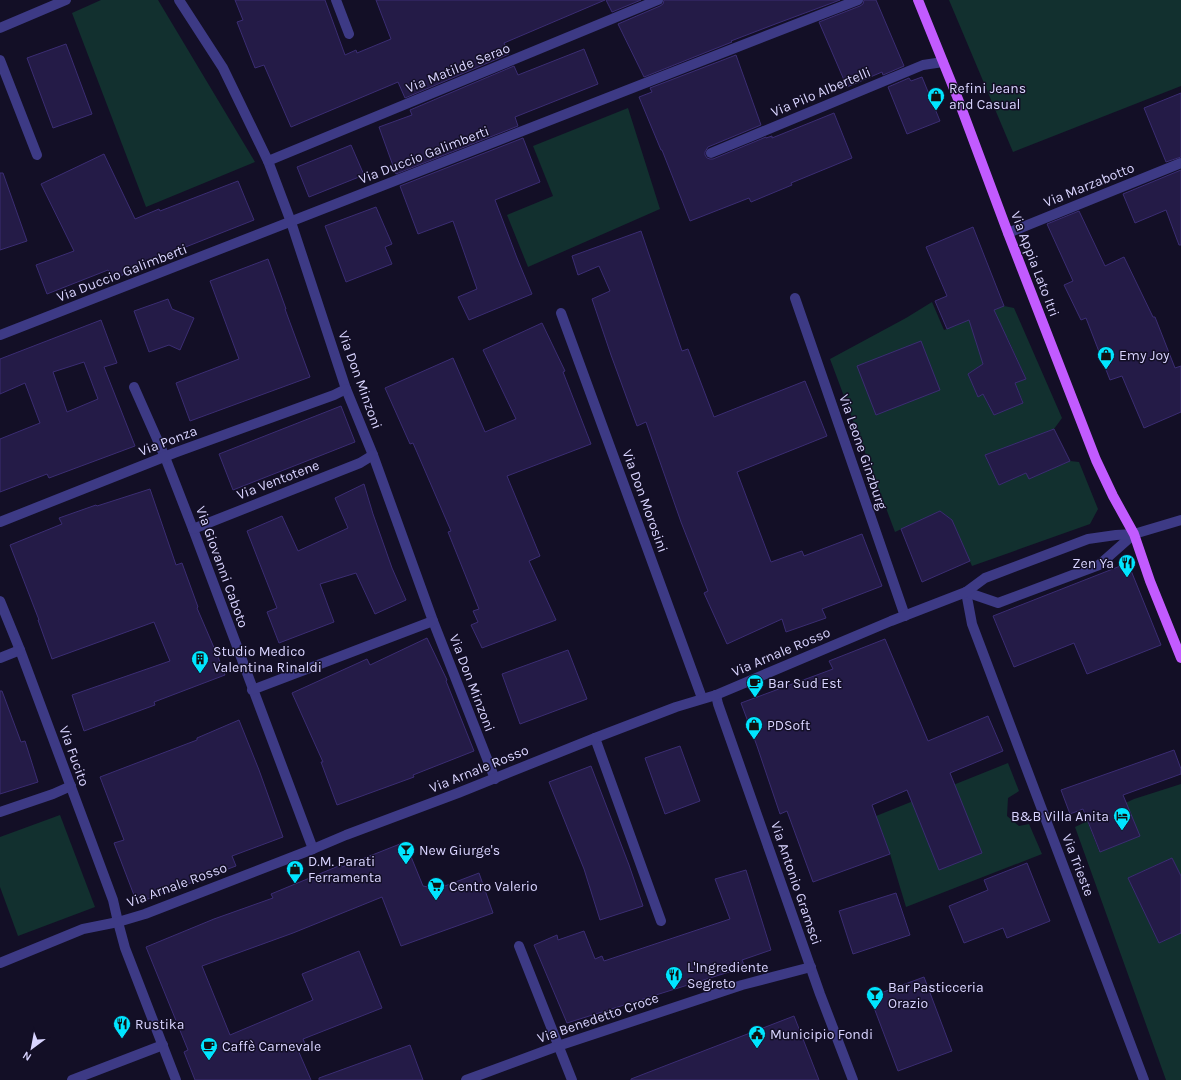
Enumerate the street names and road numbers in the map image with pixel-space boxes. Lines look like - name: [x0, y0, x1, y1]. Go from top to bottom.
- street label: Via Matilde Serao: [403, 39, 513, 97]
- street label: Via Pilo Albertelli: [768, 63, 874, 121]
- street label: Via Duccio Galimberti: [356, 122, 492, 188]
- street label: Via Marzabotto: [1041, 159, 1137, 211]
- street label: Via Appia Lato Itri: [1007, 209, 1063, 319]
- street label: Via Duccio Galimberti: [54, 240, 190, 306]
- street label: Via Don Minzoni: [334, 329, 386, 431]
- street label: Via Leone Ginzburg: [835, 392, 891, 512]
- street label: Via Ponza: [136, 422, 200, 460]
- street label: Via Don Morosini: [619, 447, 671, 555]
- street label: Via Ventotene: [234, 456, 322, 504]
- street label: Via Giovanni Caboto: [192, 504, 252, 630]
- street label: Via Arnale Rosso: [729, 624, 833, 680]
- street label: Via Don Minzoni: [446, 632, 498, 734]
- street label: Via Fucito: [55, 724, 93, 788]
- street label: Via Arnale Rosso: [427, 741, 531, 797]
- street label: Via Antonio Gramsci: [767, 819, 825, 947]
- street label: Via Trieste: [1058, 831, 1098, 899]
- street label: Via Arnale Rosso: [125, 859, 229, 911]
- street label: Via Benedetto Croce: [535, 989, 661, 1047]

